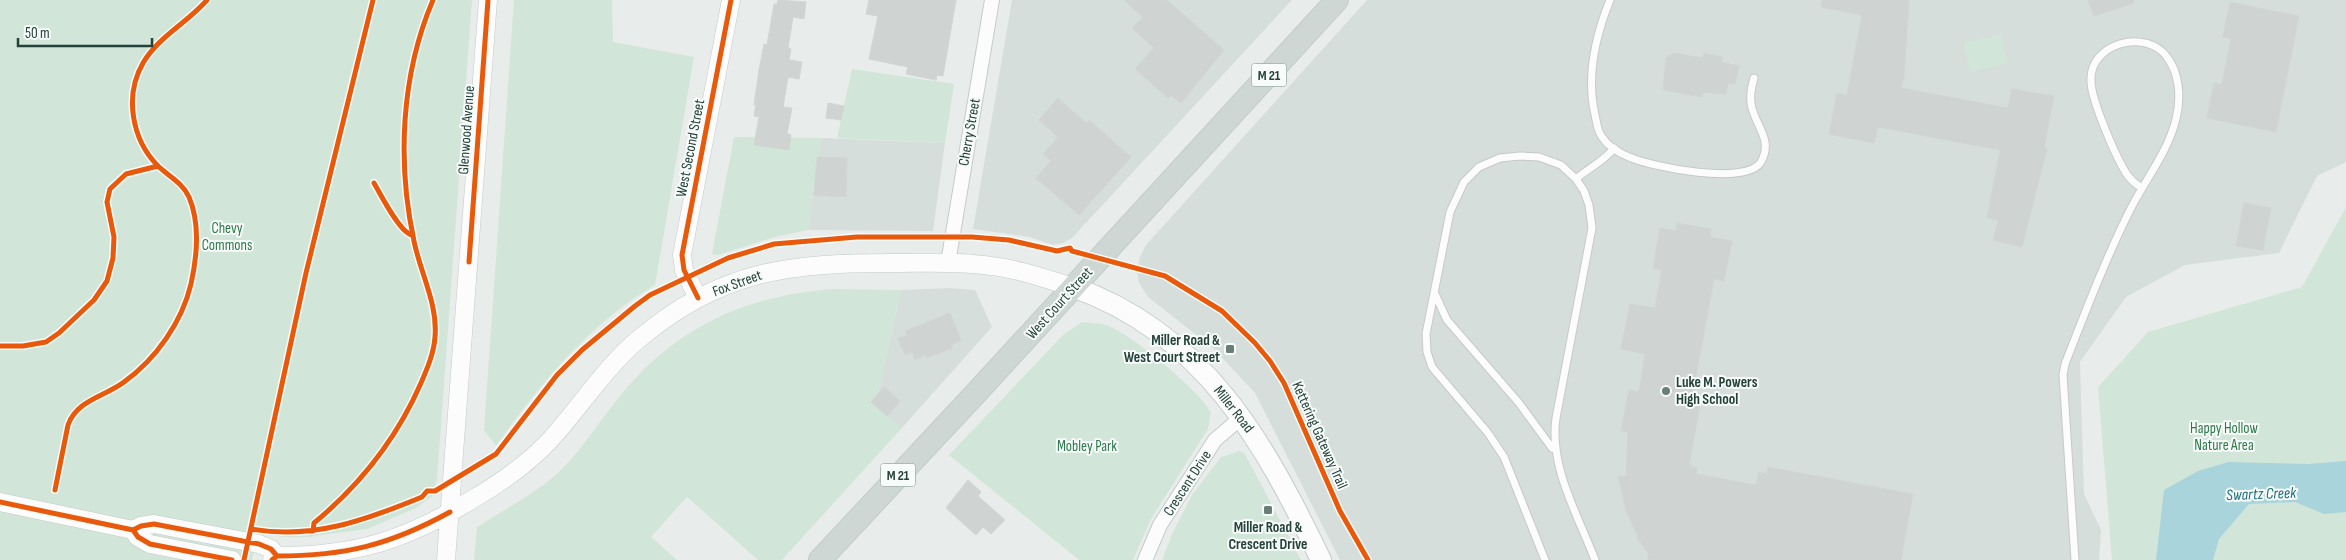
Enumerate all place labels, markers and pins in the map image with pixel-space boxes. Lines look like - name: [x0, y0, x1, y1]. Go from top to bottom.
- place label: Miller Road & West Court Street: [1124, 331, 1220, 367]
- marker: Miller Road & West Court Street: [1224, 343, 1236, 355]
- place label: Luke M. Powers High School: [1676, 373, 1758, 409]
- marker: Luke M. Powers High School: [1660, 385, 1672, 397]
- marker: Miller Road & Crescent Drive: [1262, 504, 1274, 516]
- place label: Miller Road & Crescent Drive: [1228, 518, 1308, 554]

